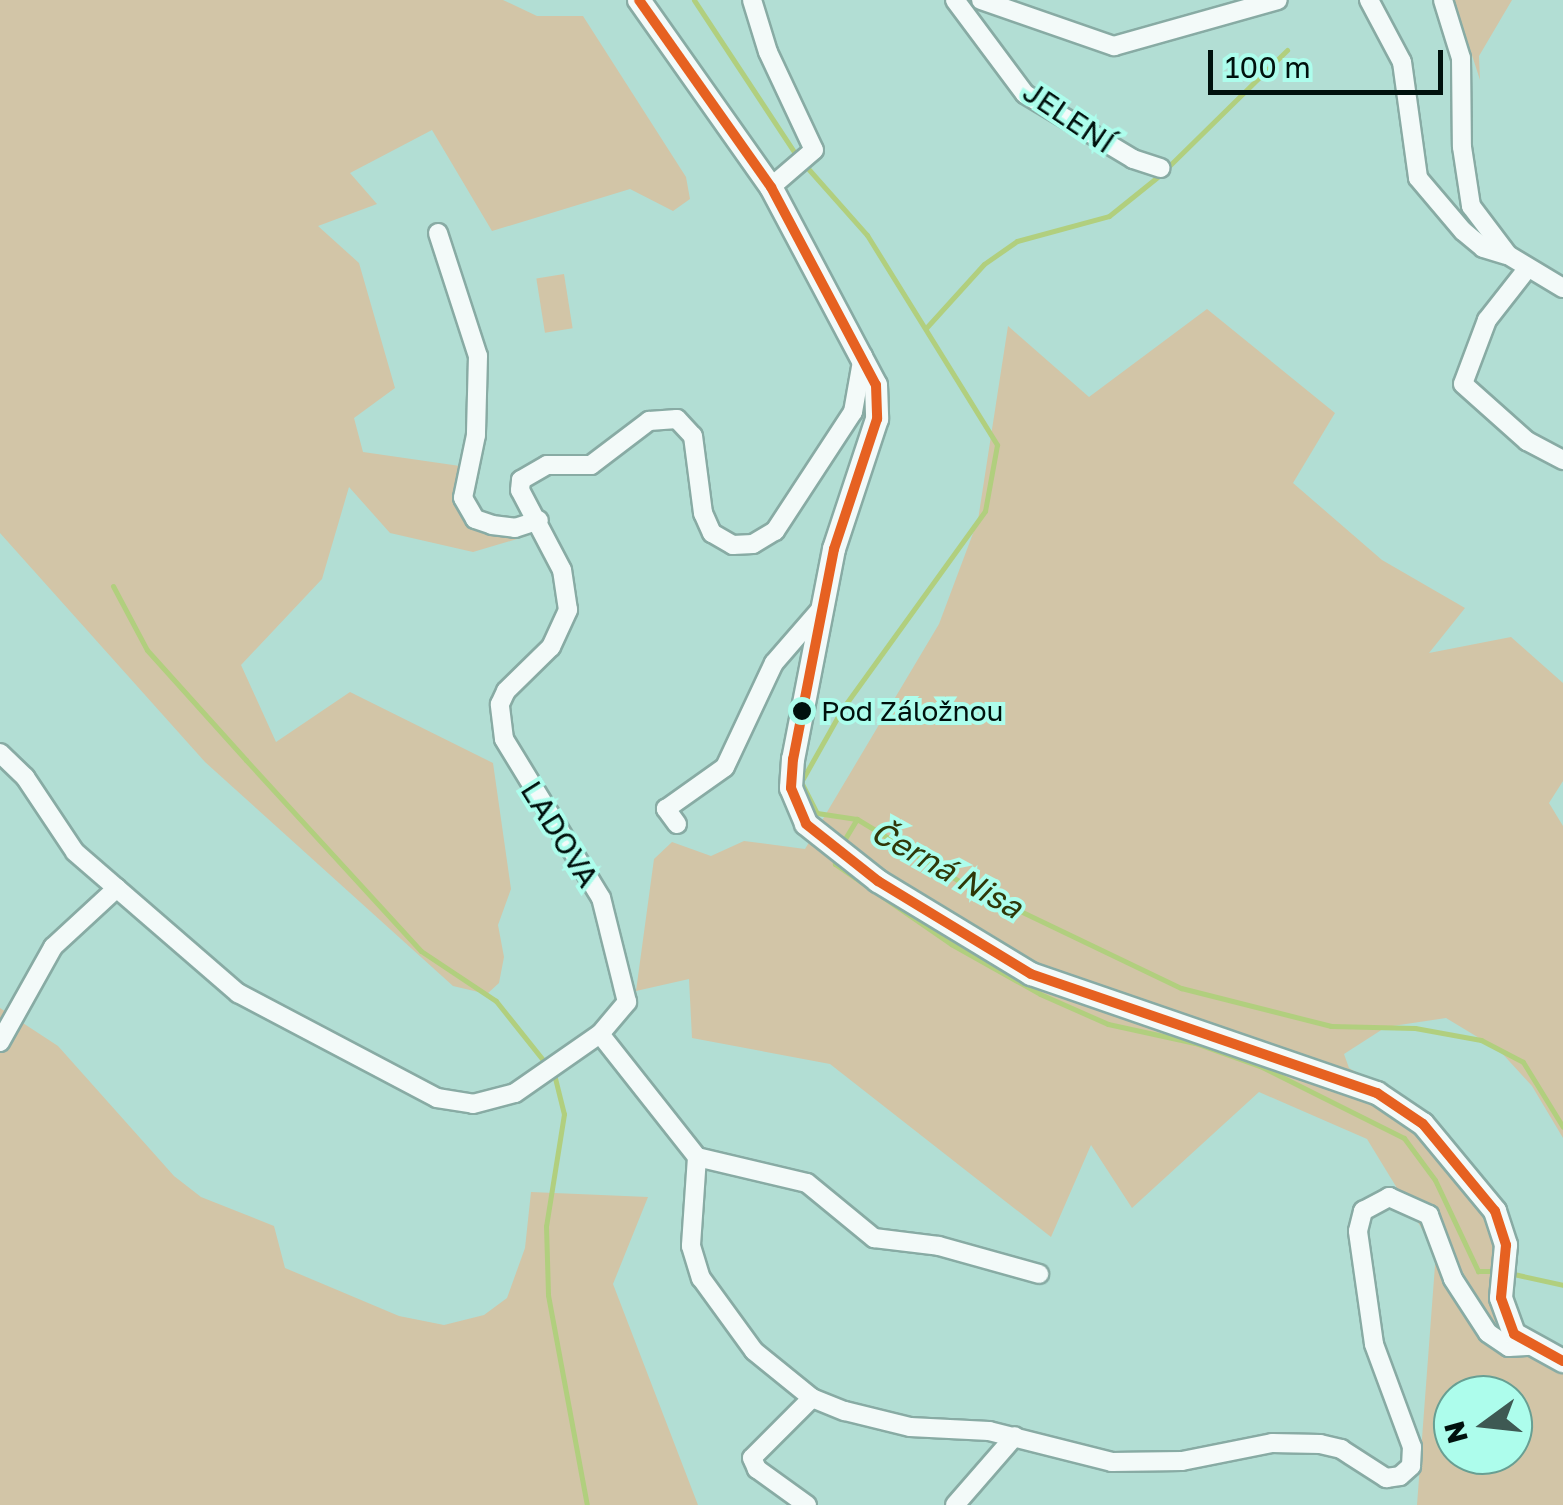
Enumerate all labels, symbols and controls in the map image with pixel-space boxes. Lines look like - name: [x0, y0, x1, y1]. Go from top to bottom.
- scale bar: [1213, 30, 1448, 92]
- text: 100 m: [1225, 49, 1311, 85]
- street label: JELENÍ: [1016, 73, 1122, 161]
- place label: Pod Záložnou: [821, 694, 1003, 728]
- marker: Pod Záložnou: [792, 701, 812, 721]
- street label: LADOVA: [513, 774, 607, 894]
- water label: Černá Nisa: [865, 812, 1029, 926]
- north arrow: [1433, 1375, 1533, 1475]
- text: N: [1437, 1418, 1474, 1447]

